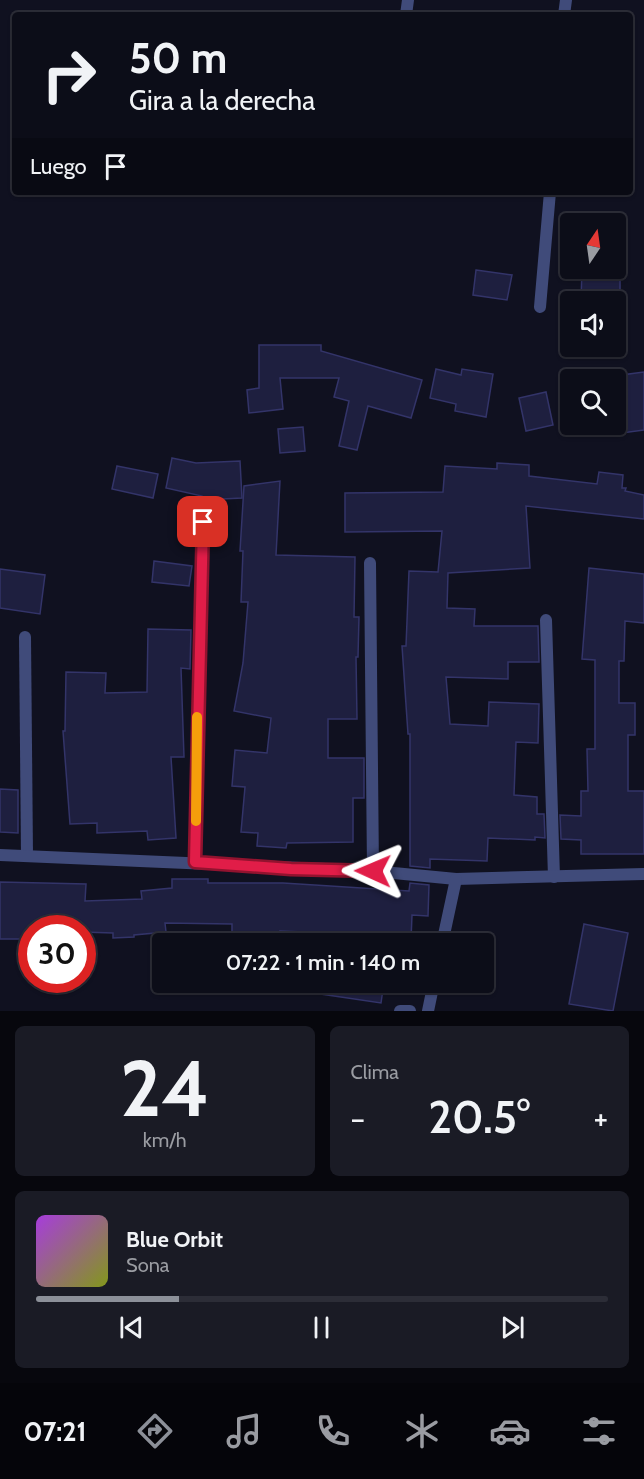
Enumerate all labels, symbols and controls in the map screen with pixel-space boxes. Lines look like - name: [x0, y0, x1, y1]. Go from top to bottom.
- text: 50 m: [129, 32, 227, 84]
- icon: right: [30, 36, 108, 114]
- text: Gira a la derecha: [129, 84, 315, 117]
- icon: arrive: [99, 150, 132, 183]
- text: Luego: [30, 153, 87, 180]
- north arrow: [560, 213, 626, 279]
- map controls: [560, 213, 626, 435]
- button: sound: [560, 291, 626, 357]
- button: search: [560, 369, 626, 435]
- pin: [177, 496, 228, 547]
- icon: arrive: [186, 505, 219, 538]
- position arrow: [341, 839, 405, 903]
- speed limit sign: 30: [18, 915, 96, 993]
- text: 07:22 · 1 min · 140 m: [226, 949, 420, 976]
- text: 24: [120, 1041, 210, 1136]
- text: Clima: [351, 1060, 399, 1084]
- text: 20.5°: [428, 1090, 530, 1144]
- text: −: [351, 1098, 365, 1138]
- text: +: [593, 1098, 608, 1138]
- text: km/h: [143, 1128, 187, 1152]
- text: Blue Orbit: [126, 1226, 223, 1253]
- text: Sona: [126, 1253, 169, 1277]
- icon: previous: [115, 1311, 148, 1344]
- icon: pause: [305, 1311, 338, 1344]
- icon: next: [496, 1311, 529, 1344]
- icon: directions: [134, 1410, 176, 1452]
- icon: music: [223, 1410, 265, 1452]
- icon: phone: [312, 1410, 354, 1452]
- icon: climate: [401, 1410, 443, 1452]
- icon: car: [489, 1410, 531, 1452]
- icon: filters: [578, 1410, 620, 1452]
- text: 07:21: [23, 1415, 87, 1448]

